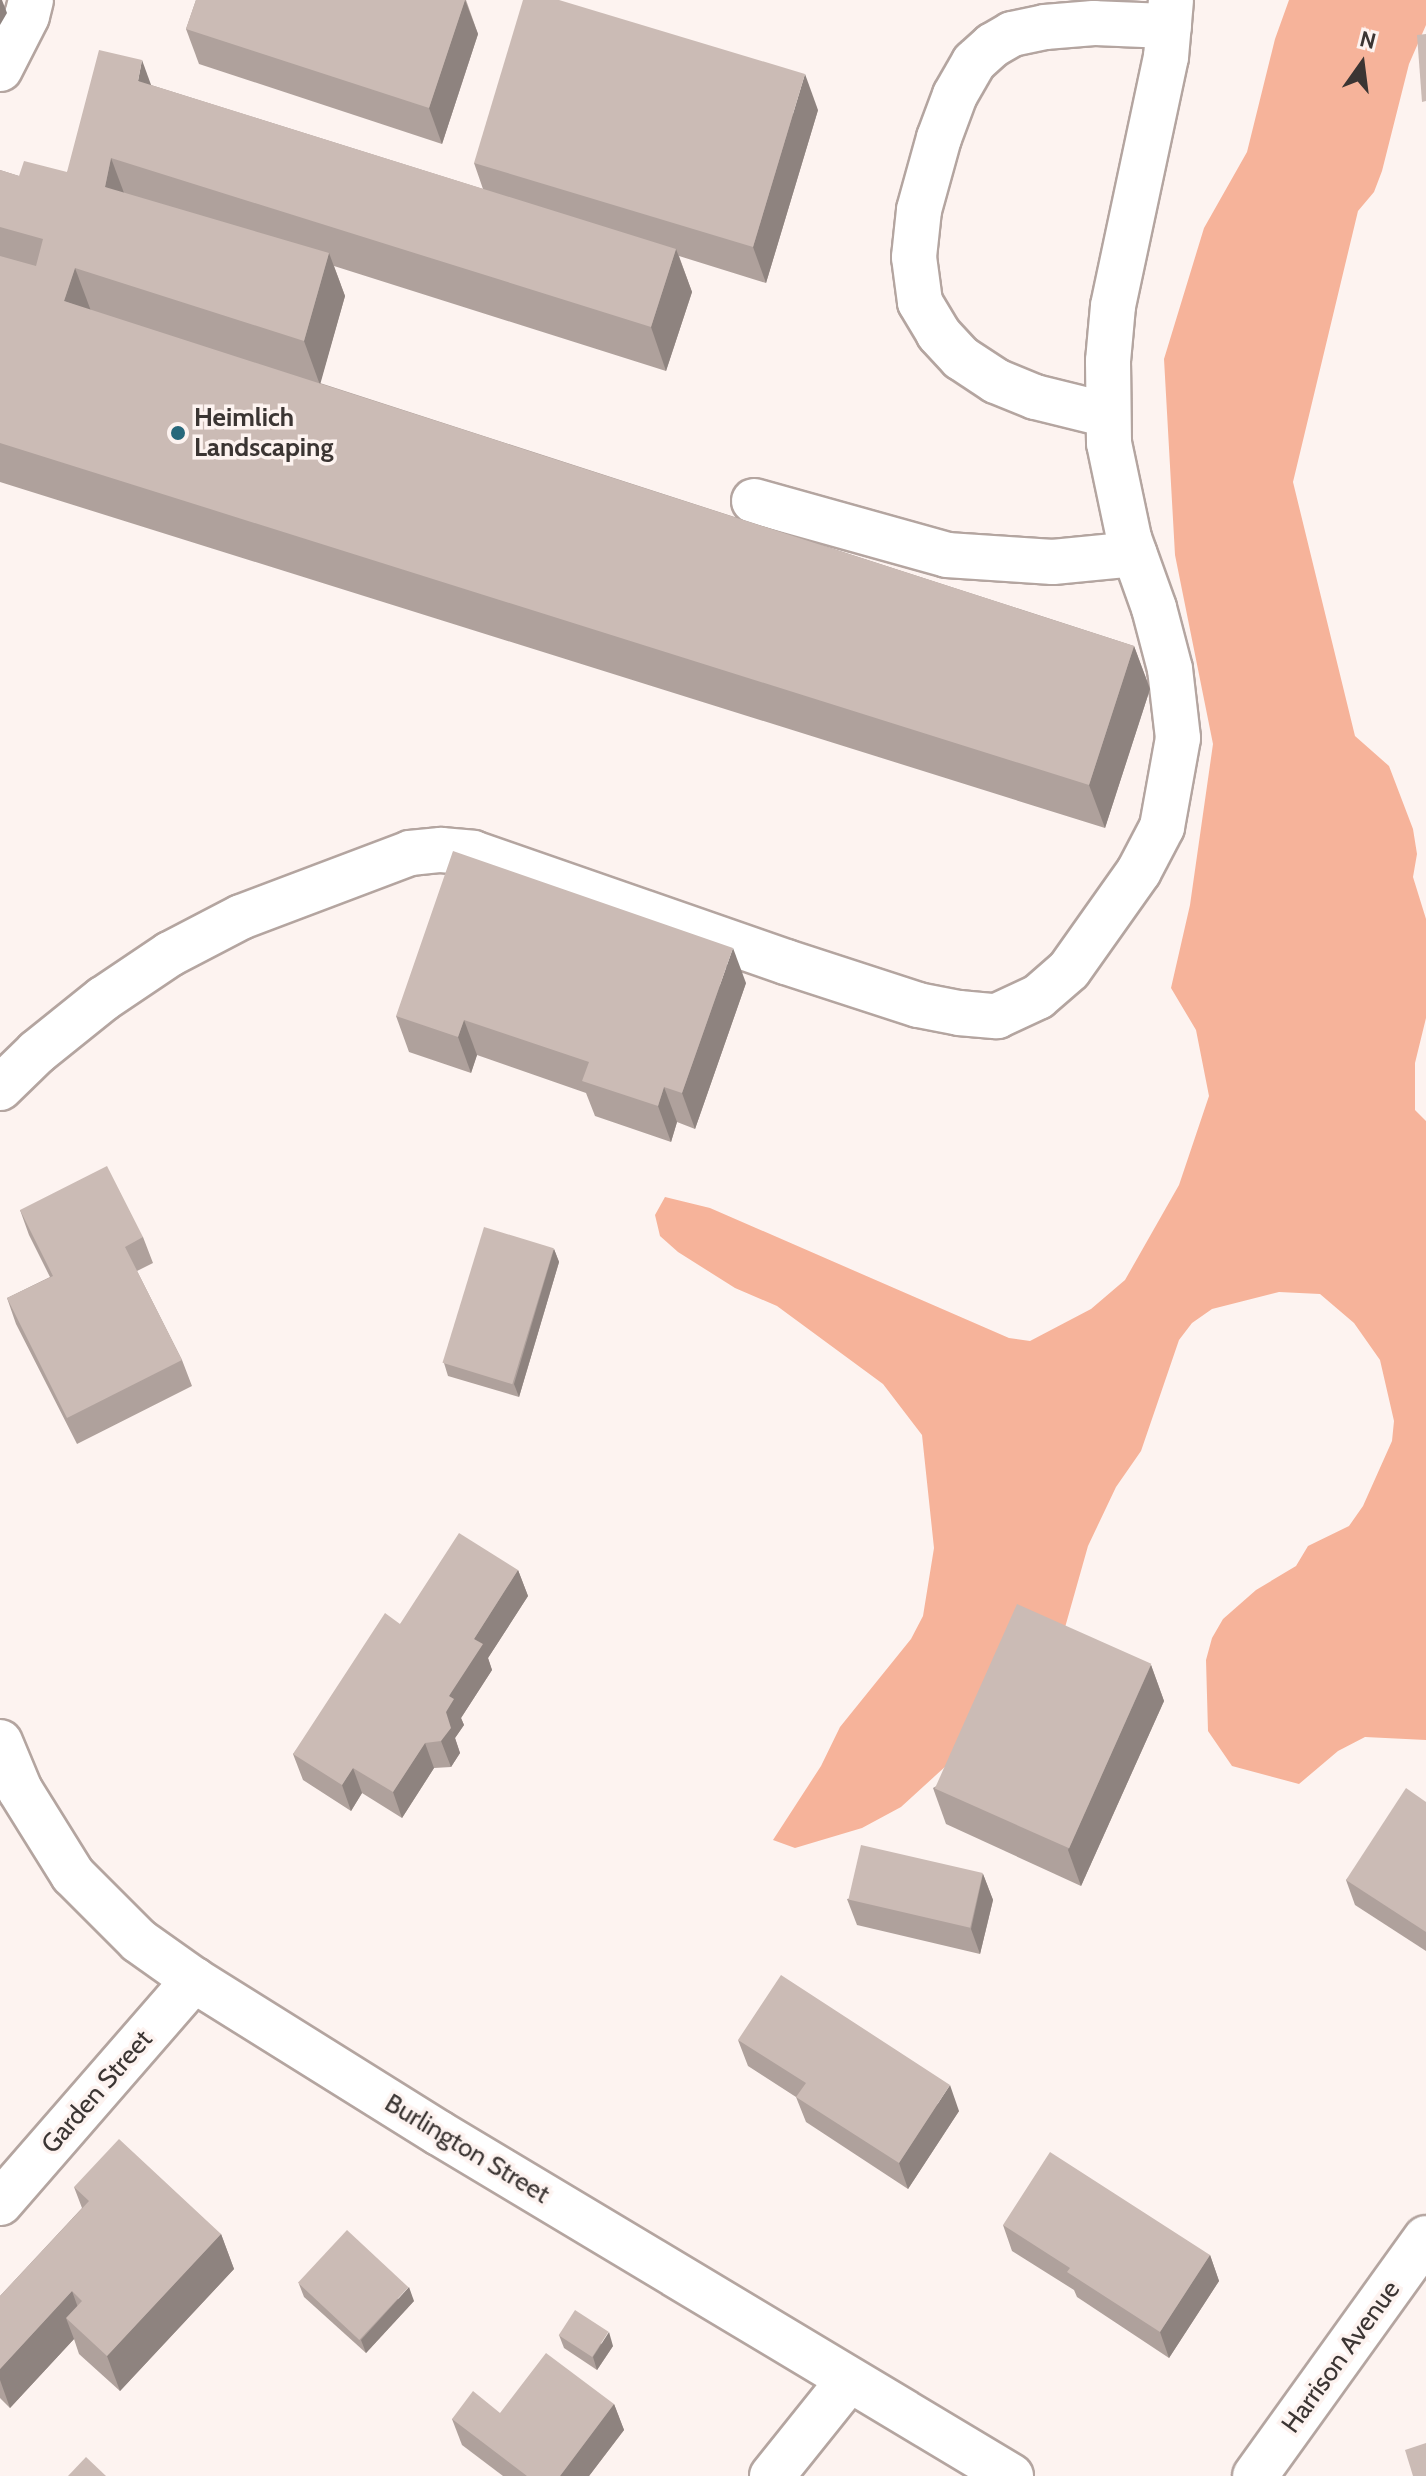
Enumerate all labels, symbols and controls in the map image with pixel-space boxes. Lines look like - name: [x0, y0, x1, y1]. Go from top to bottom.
- north arrow: [1322, 24, 1402, 104]
- text: N: [1357, 25, 1379, 55]
- place label: Heimlich Landscaping: [194, 402, 333, 464]
- marker: Heimlich Landscaping: [169, 424, 187, 442]
- street label: Garden Street: [35, 2024, 159, 2160]
- street label: Burlington Street: [379, 2088, 555, 2210]
- street label: Harrison Avenue: [1275, 2275, 1407, 2439]

